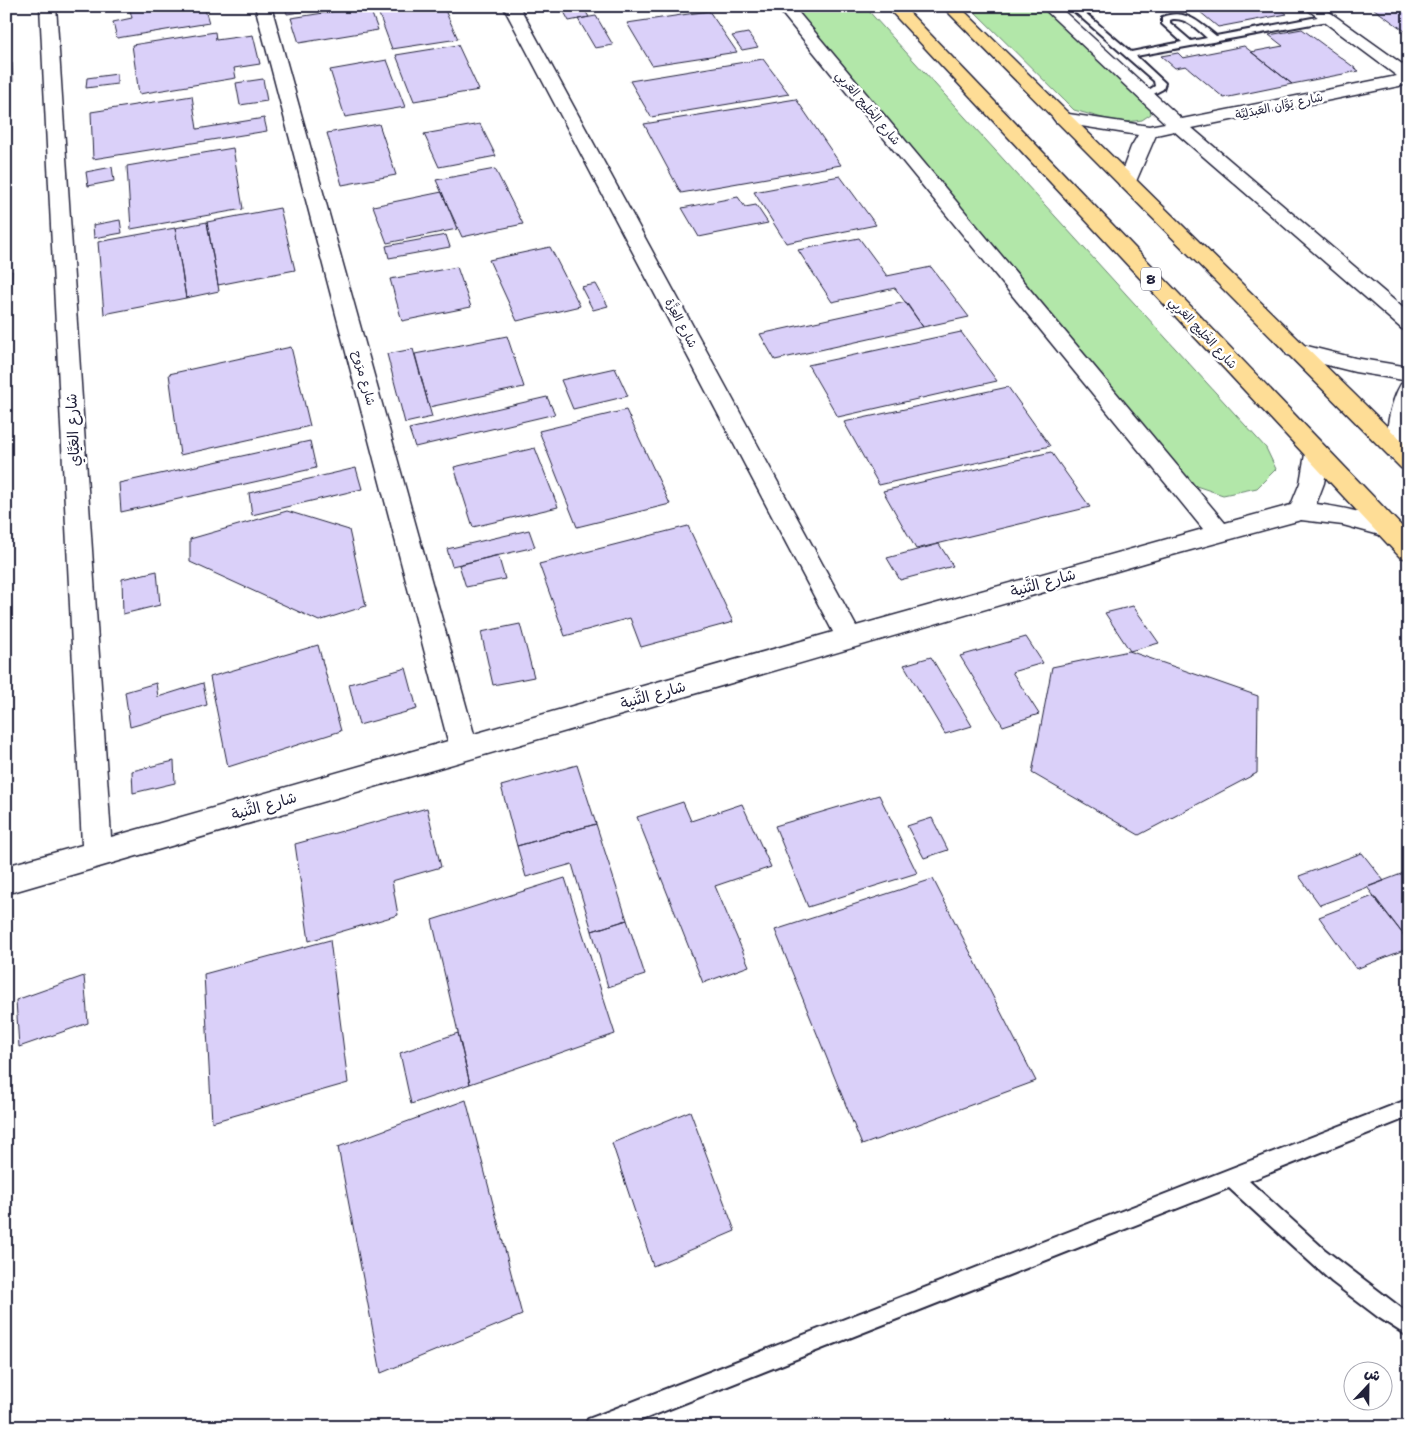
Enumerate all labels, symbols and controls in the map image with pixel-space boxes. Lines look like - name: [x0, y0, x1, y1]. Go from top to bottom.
- street label: شارع الخَلِيج العَربِي: [830, 67, 904, 150]
- street label: شارع يَوَّان العَبدَلِيَّة: [1234, 89, 1325, 124]
- road number: 8: [1141, 268, 1161, 290]
- street label: شارع الخَلِيج العَربِي: [1163, 294, 1240, 374]
- street label: شارع العِزَّة: [660, 295, 702, 351]
- street label: شارع مرَوح: [348, 349, 379, 407]
- street label: شارع العَيَّاي: [61, 393, 86, 467]
- street label: شارع الثَّنية: [1008, 564, 1078, 602]
- street label: شارع الثَّنية: [618, 676, 688, 714]
- street label: شارع الثَّنية: [229, 787, 299, 825]
- north arrow: [1342, 1360, 1392, 1410]
- text: ش: [1362, 1363, 1383, 1385]

